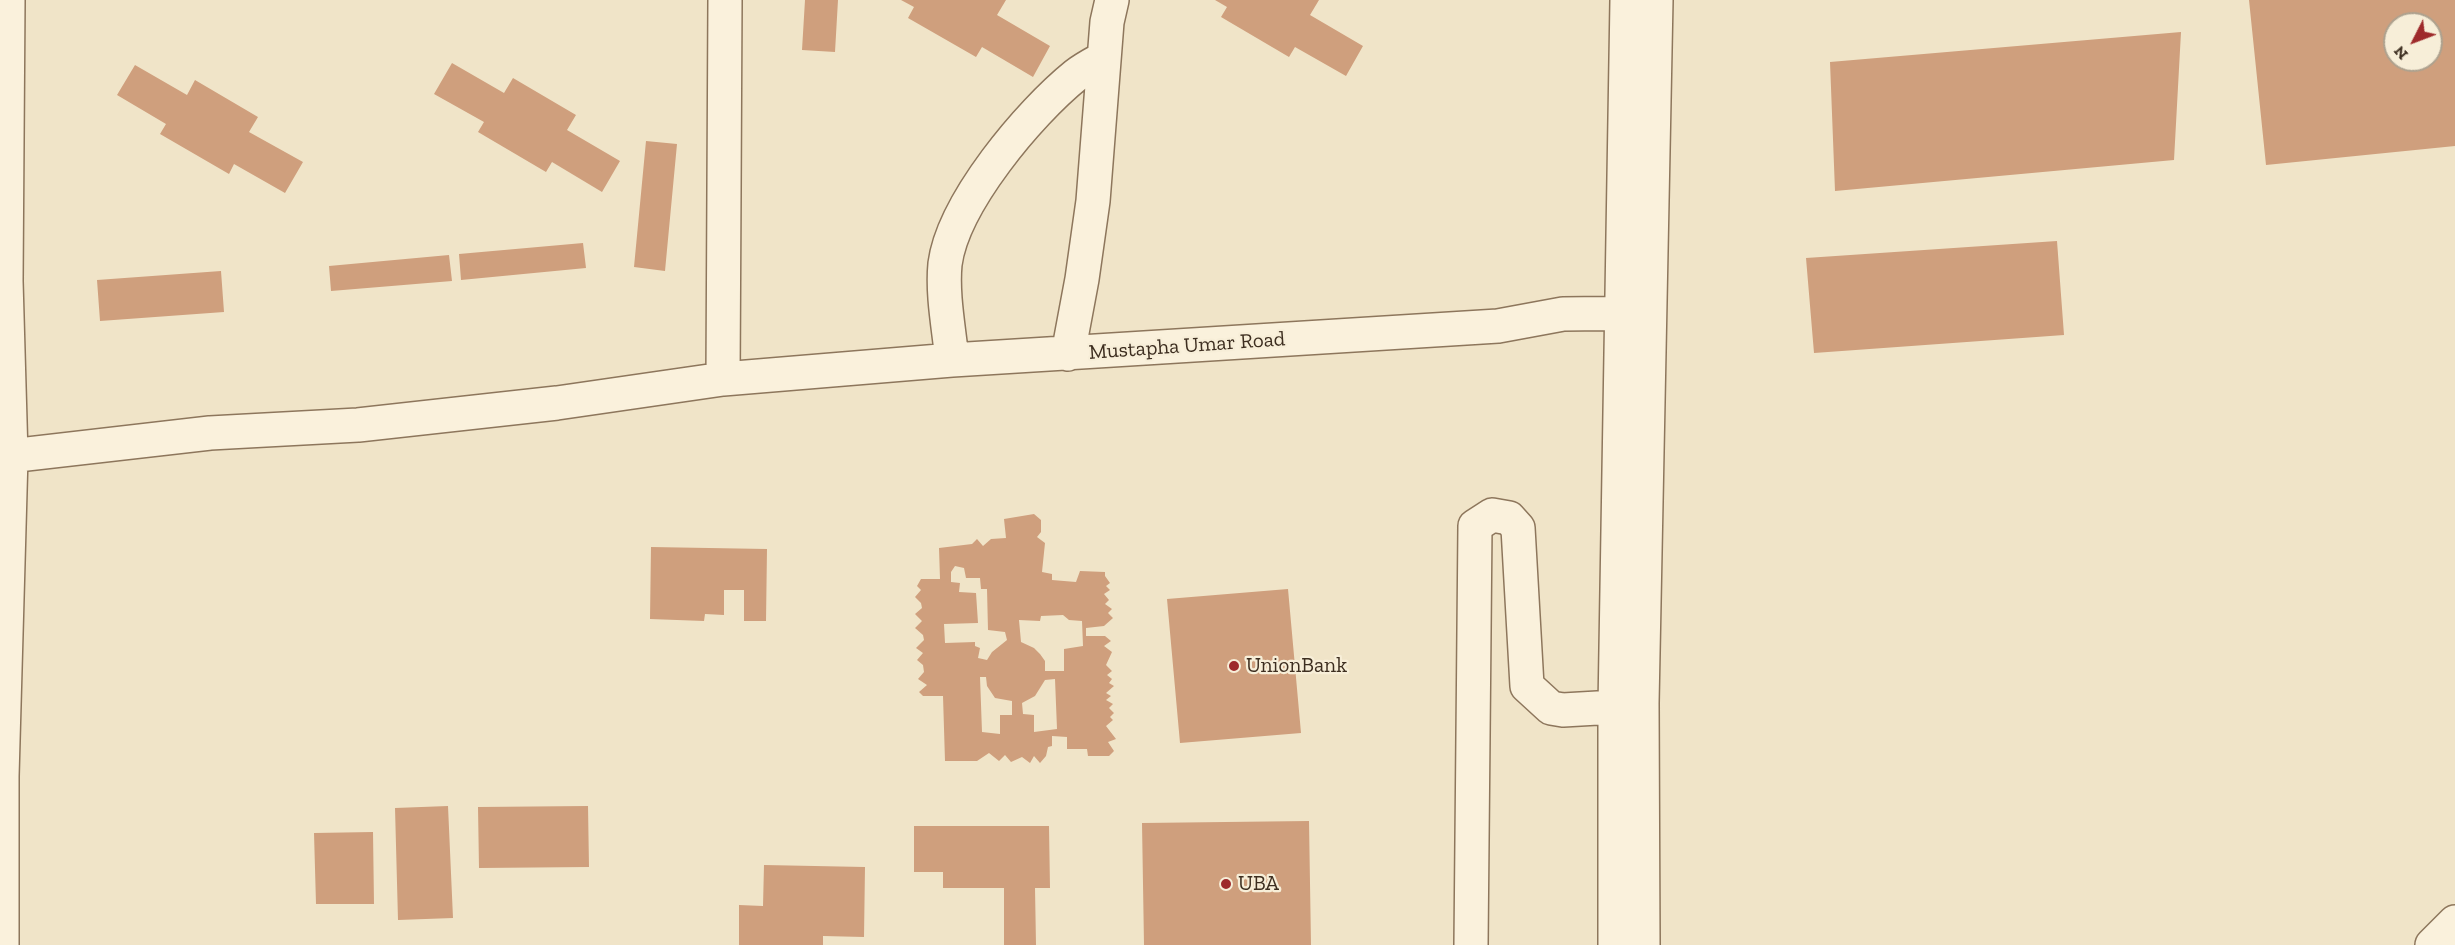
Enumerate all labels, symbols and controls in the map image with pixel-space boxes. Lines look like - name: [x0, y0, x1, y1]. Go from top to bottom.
- north arrow: [2383, 12, 2443, 72]
- text: N: [2390, 42, 2412, 64]
- street label: Mustapha Umar Road: [1088, 327, 1286, 365]
- place label: UnionBank: [1246, 653, 1347, 679]
- marker: UnionBank: [1227, 659, 1241, 673]
- place label: UBA: [1238, 871, 1279, 897]
- marker: UBA: [1219, 877, 1233, 891]

